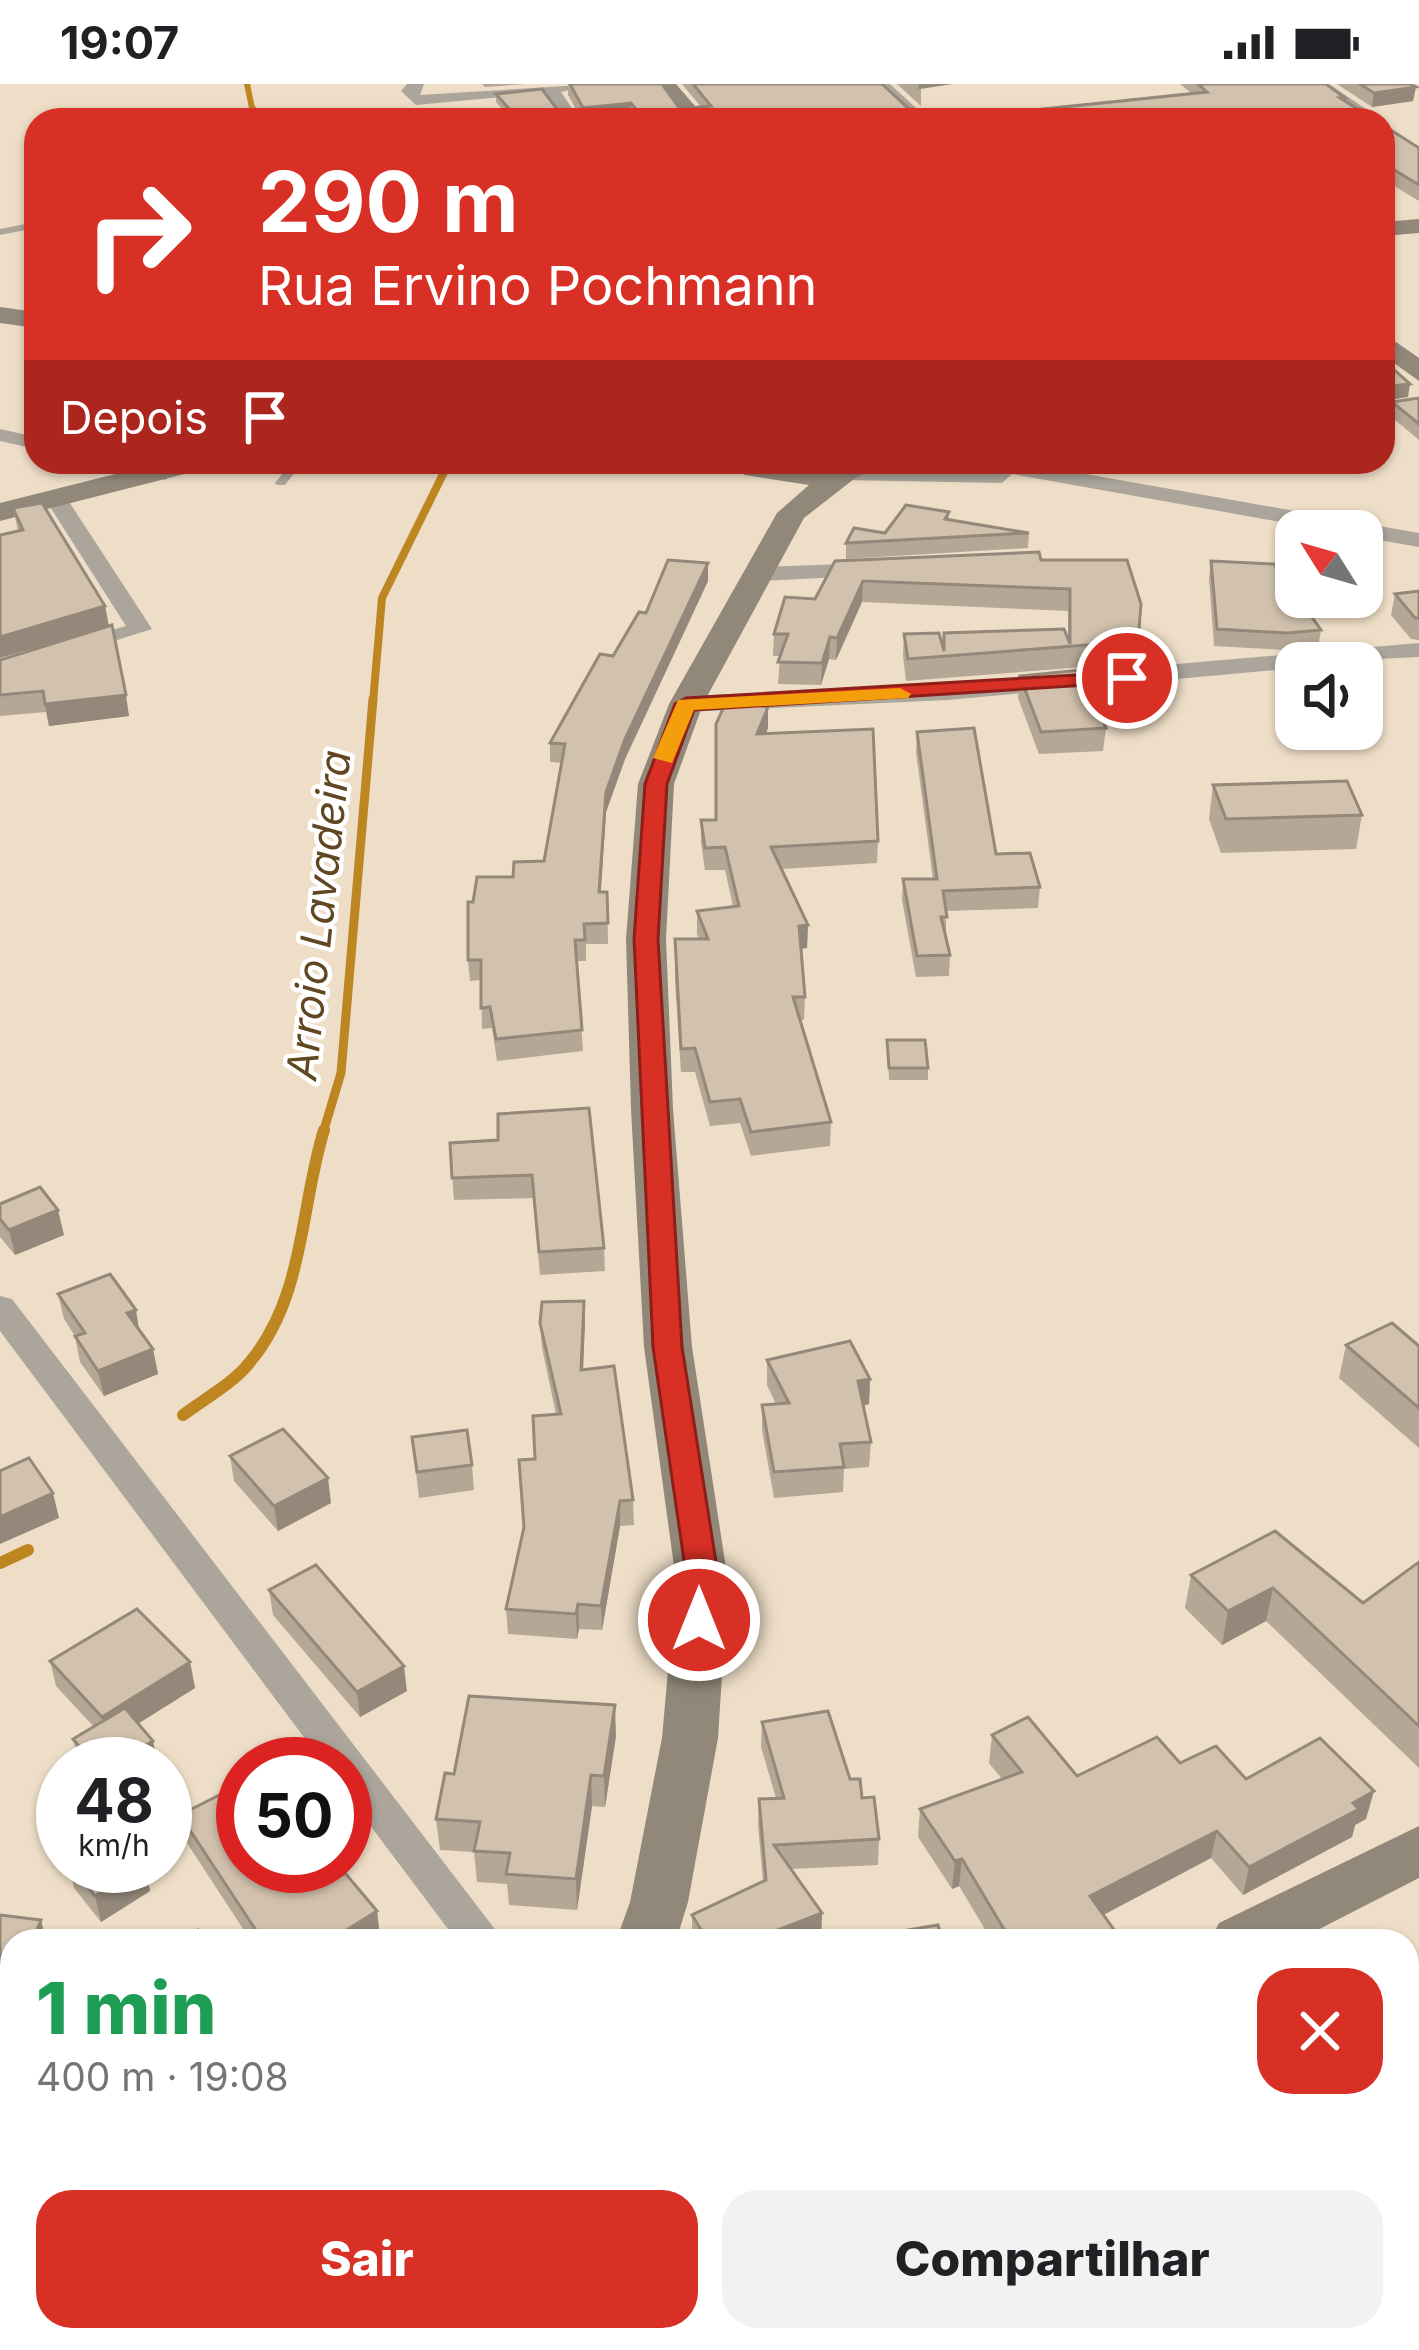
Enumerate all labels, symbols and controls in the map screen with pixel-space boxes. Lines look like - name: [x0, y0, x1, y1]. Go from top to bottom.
- text: 19:07: [60, 15, 179, 70]
- text: 290 m: [258, 151, 519, 252]
- icon: right: [60, 156, 216, 312]
- text: Rua Ervino Pochmann: [258, 253, 818, 318]
- icon: arrive: [232, 384, 298, 450]
- text: Depois: [60, 390, 208, 445]
- north arrow: [1275, 510, 1383, 618]
- map controls: [1275, 510, 1383, 750]
- pin: [1076, 627, 1178, 729]
- button: sound: [1275, 642, 1383, 750]
- icon: arrive: [1094, 645, 1160, 711]
- water label: Arroio Lavadeira: [275, 747, 361, 1084]
- position arrow: [636, 1557, 762, 1683]
- speed limit sign: 50: [216, 1737, 372, 1893]
- text: 48: [74, 1764, 154, 1836]
- text: km/h: [78, 1827, 150, 1863]
- text: 1 min: [36, 1964, 216, 2051]
- button: close: [1257, 1968, 1383, 2094]
- text: 400 m · 19:08: [36, 2053, 289, 2100]
- button: Sair: [36, 2190, 698, 2328]
- button: Compartilhar: [722, 2190, 1383, 2328]

